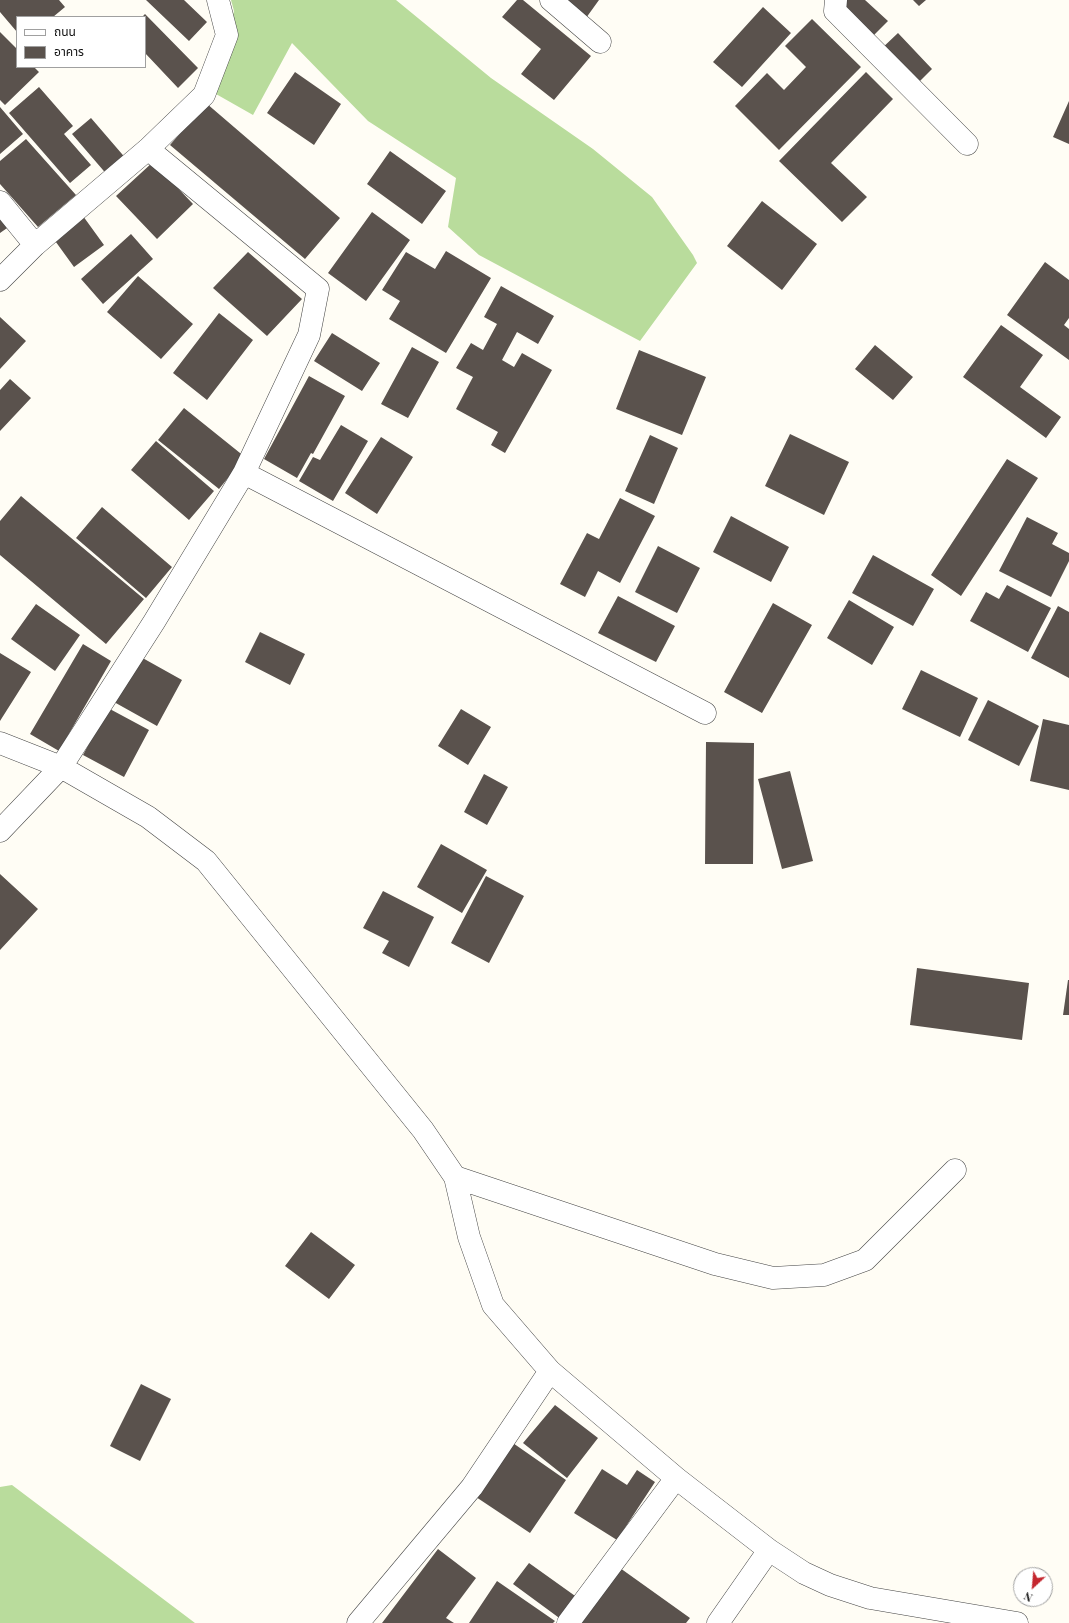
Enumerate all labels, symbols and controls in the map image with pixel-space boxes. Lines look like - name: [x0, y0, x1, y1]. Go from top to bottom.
- legend: [16, 16, 146, 68]
- text: ถนน: [54, 23, 76, 39]
- text: อาคาร: [54, 43, 84, 59]
- north arrow: [1013, 1567, 1053, 1607]
- text: N: [1021, 1589, 1035, 1606]

